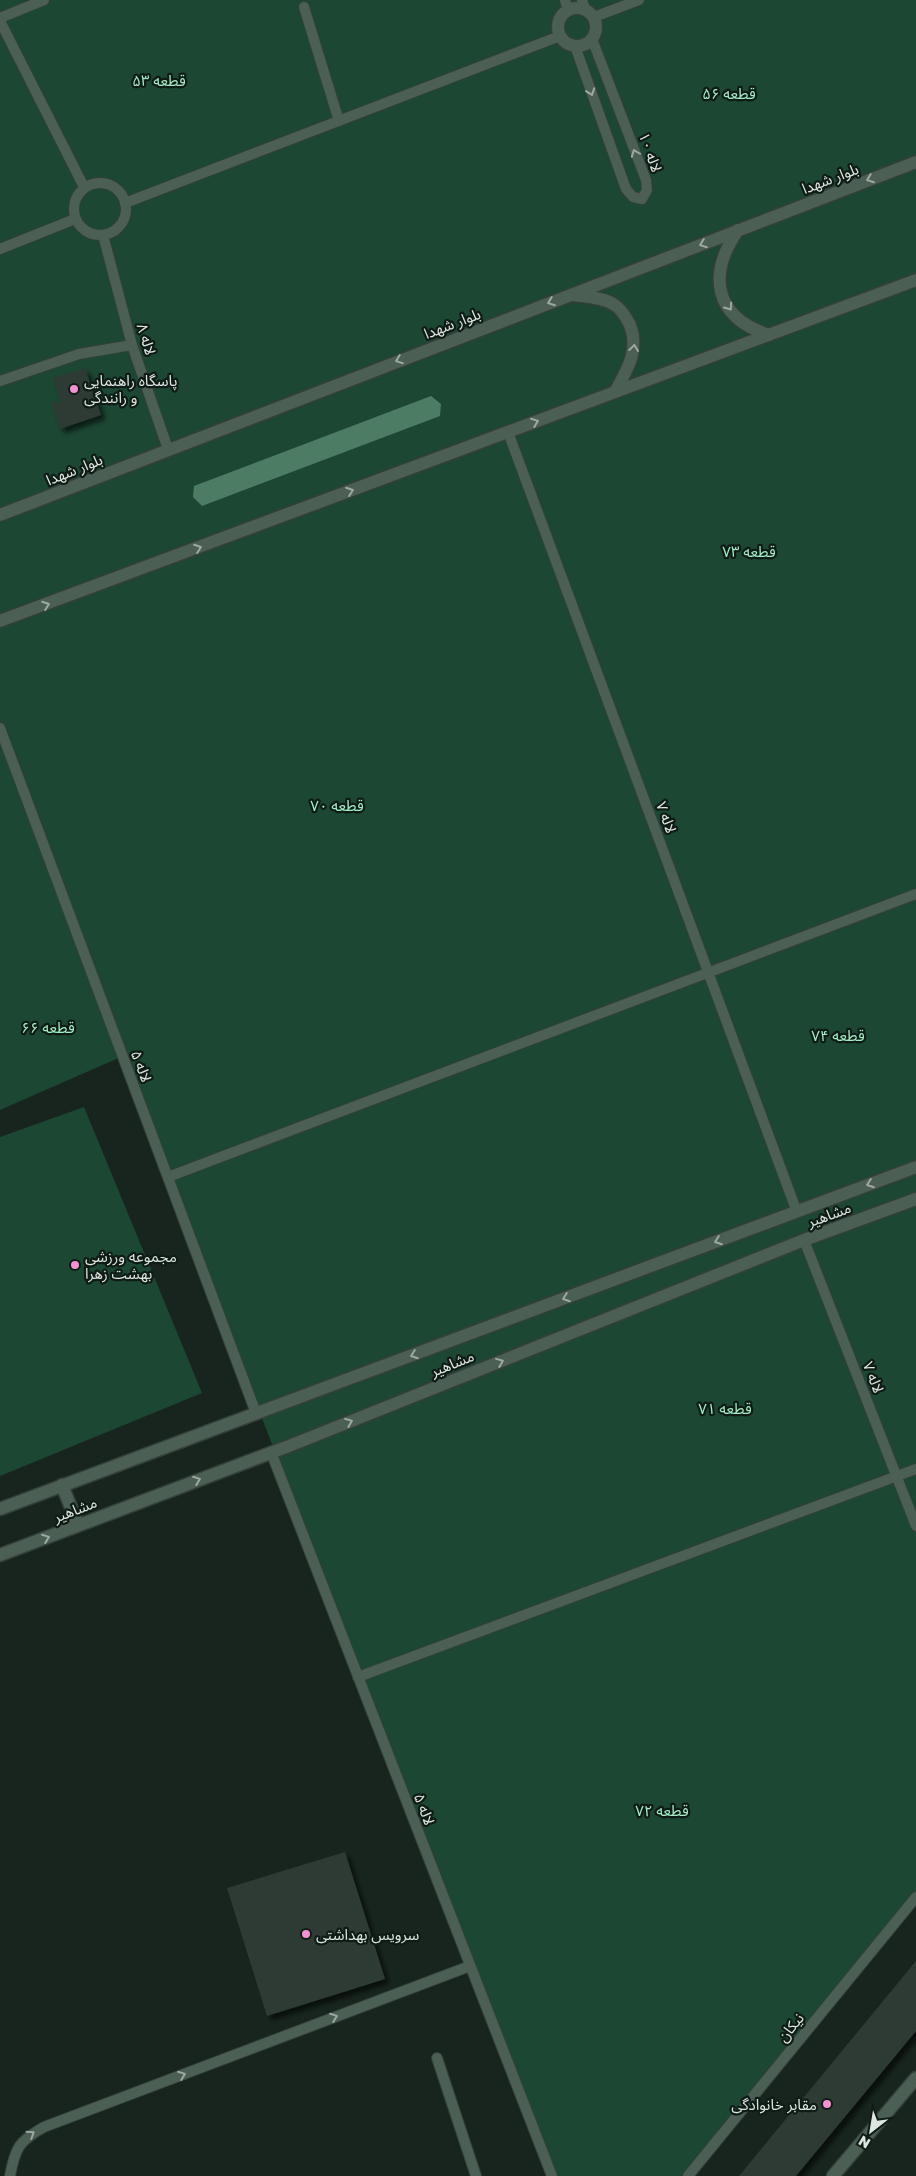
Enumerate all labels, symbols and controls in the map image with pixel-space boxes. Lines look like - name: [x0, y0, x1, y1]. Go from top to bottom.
- park label: قطعه ۵۳: [132, 71, 186, 89]
- park label: قطعه ۵۶: [702, 84, 756, 102]
- one-way arrow: [585, 87, 595, 96]
- street label: لاله ۱۰: [636, 130, 666, 174]
- one-way arrow: [631, 149, 642, 158]
- street label: بلوار شهدا: [799, 159, 861, 198]
- one-way arrow: [867, 174, 875, 184]
- one-way arrow: [699, 238, 707, 248]
- one-way arrow: [547, 296, 556, 306]
- one-way arrow: [722, 302, 732, 311]
- street label: بلوار شهدا: [421, 304, 483, 343]
- street label: لاله ۸: [134, 321, 160, 357]
- one-way arrow: [628, 343, 638, 352]
- one-way arrow: [395, 354, 404, 365]
- place label: پاسگاه راهنمایی و رانندگی: [84, 371, 177, 407]
- marker: پاسگاه راهنمایی و رانندگی: [68, 383, 80, 395]
- one-way arrow: [531, 418, 539, 428]
- street label: بلوار شهدا: [43, 450, 105, 489]
- one-way arrow: [346, 487, 354, 497]
- park label: قطعه ۷۳: [722, 542, 776, 560]
- one-way arrow: [193, 544, 202, 554]
- one-way arrow: [41, 601, 50, 611]
- park label: قطعه ۷۰: [310, 796, 364, 814]
- street label: لاله ۷: [653, 799, 681, 835]
- park label: قطعه ۶۶: [21, 1018, 75, 1036]
- park label: قطعه ۷۴: [811, 1026, 865, 1044]
- street label: لاله ۵: [128, 1048, 156, 1084]
- one-way arrow: [867, 1178, 875, 1188]
- street label: مشاهیر: [804, 1198, 854, 1231]
- one-way arrow: [714, 1235, 723, 1245]
- place label: مجموعه ورزشی بهشت زهرا: [85, 1247, 177, 1283]
- marker: مجموعه ورزشی بهشت زهرا: [69, 1259, 81, 1271]
- one-way arrow: [562, 1292, 571, 1302]
- street label: مشاهیر: [427, 1346, 477, 1381]
- one-way arrow: [410, 1349, 418, 1359]
- one-way arrow: [495, 1358, 504, 1368]
- street label: لاله ۷: [860, 1359, 888, 1395]
- park label: قطعه ۷۱: [698, 1399, 752, 1417]
- one-way arrow: [344, 1418, 353, 1428]
- one-way arrow: [192, 1476, 201, 1486]
- street label: مشاهیر: [50, 1493, 100, 1527]
- one-way arrow: [41, 1534, 49, 1544]
- street label: لاله ۵: [411, 1791, 439, 1827]
- park label: قطعه ۷۲: [635, 1801, 689, 1819]
- place label: سرویس بهداشتی: [316, 1925, 420, 1944]
- marker: سرویس بهداشتی: [300, 1928, 312, 1940]
- street label: نیکان: [773, 2009, 808, 2046]
- one-way arrow: [329, 2013, 338, 2023]
- one-way arrow: [177, 2070, 186, 2081]
- place label: مقابر خانوادگی: [731, 2095, 817, 2114]
- marker: مقابر خانوادگی: [821, 2098, 833, 2110]
- north arrow: [846, 2106, 896, 2156]
- one-way arrow: [26, 2131, 35, 2141]
- text: N: [855, 2133, 873, 2153]

